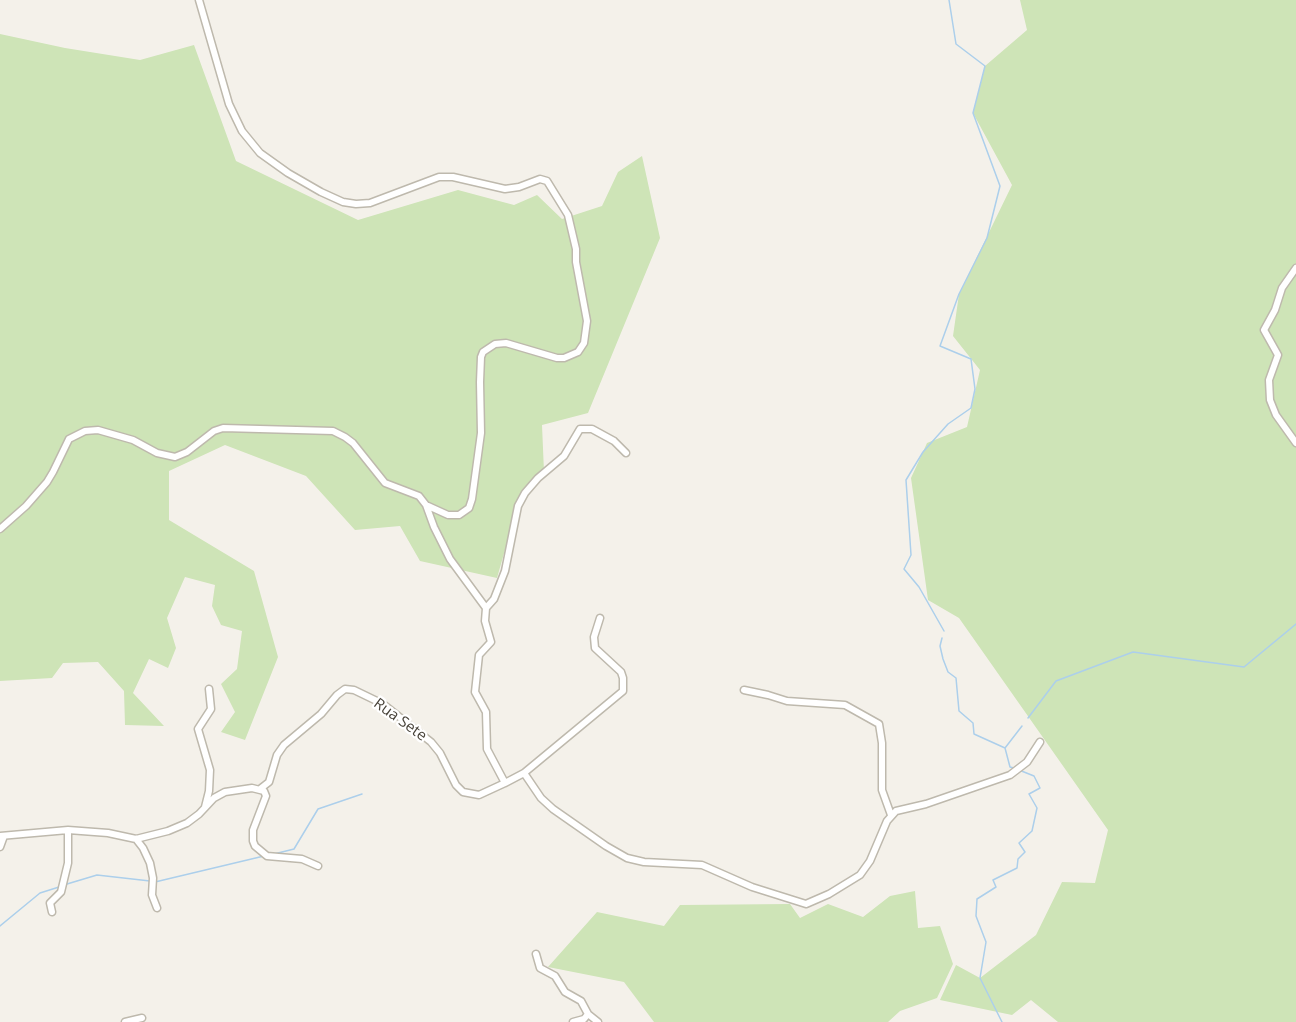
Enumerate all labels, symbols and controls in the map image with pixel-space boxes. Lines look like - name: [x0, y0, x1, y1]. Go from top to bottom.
- street label: Rua Sete: [370, 695, 430, 745]

